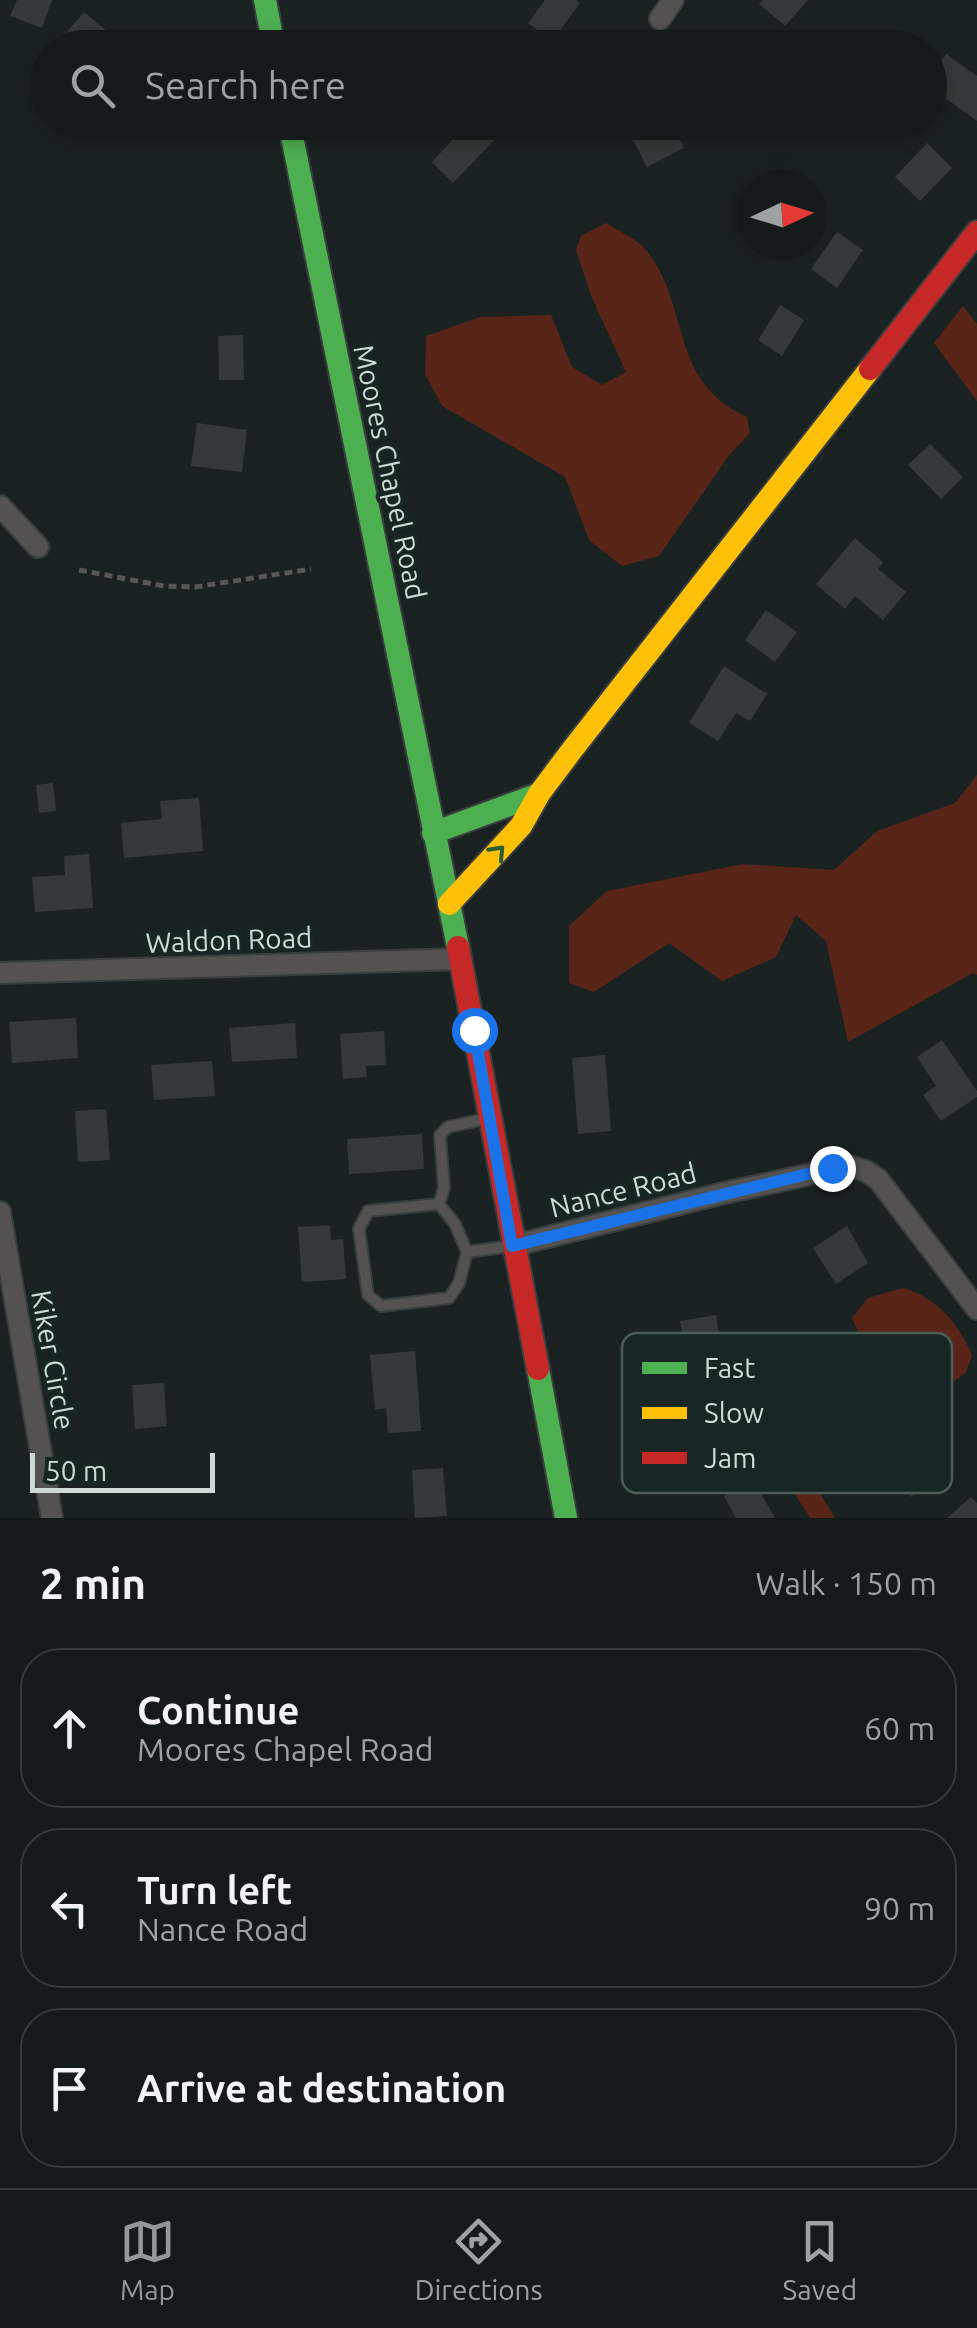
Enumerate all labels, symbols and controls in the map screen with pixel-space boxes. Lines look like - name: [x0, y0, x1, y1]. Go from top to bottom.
- search box: [30, 30, 947, 140]
- icon: search: [65, 58, 120, 113]
- text: Search here: [145, 64, 346, 106]
- north arrow: [737, 170, 827, 260]
- street label: Moores Chapel Road: [348, 342, 433, 602]
- one-way arrow: [486, 845, 504, 864]
- street label: Waldon Road: [145, 921, 313, 958]
- route start: [452, 1008, 498, 1054]
- route end: [810, 1146, 856, 1192]
- street label: Nance Road: [546, 1156, 699, 1223]
- street label: Kiker Circle: [26, 1288, 81, 1432]
- legend: [622, 1333, 952, 1493]
- text: Fast: [704, 1352, 755, 1383]
- text: Slow: [704, 1397, 764, 1428]
- text: Jam: [704, 1442, 756, 1473]
- scale bar: [30, 1448, 215, 1492]
- text: 50 m: [45, 1455, 107, 1486]
- text: 2 min: [40, 1560, 146, 1607]
- text: Walk · 150 m: [755, 1565, 937, 1601]
- text: Continue: [137, 1689, 299, 1731]
- icon: ahead: [42, 1701, 97, 1756]
- text: 60 m: [864, 1710, 935, 1746]
- text: Moores Chapel Road: [137, 1731, 433, 1767]
- text: Turn left: [137, 1869, 292, 1911]
- icon: left: [42, 1881, 97, 1936]
- text: 90 m: [864, 1890, 935, 1926]
- text: Nance Road: [137, 1911, 308, 1947]
- icon: arrive: [42, 2061, 97, 2116]
- text: Arrive at destination: [137, 2067, 506, 2109]
- tab: Map: [120, 2214, 175, 2305]
- tab: Directions: [415, 2214, 543, 2305]
- tab: Saved: [783, 2214, 857, 2305]

